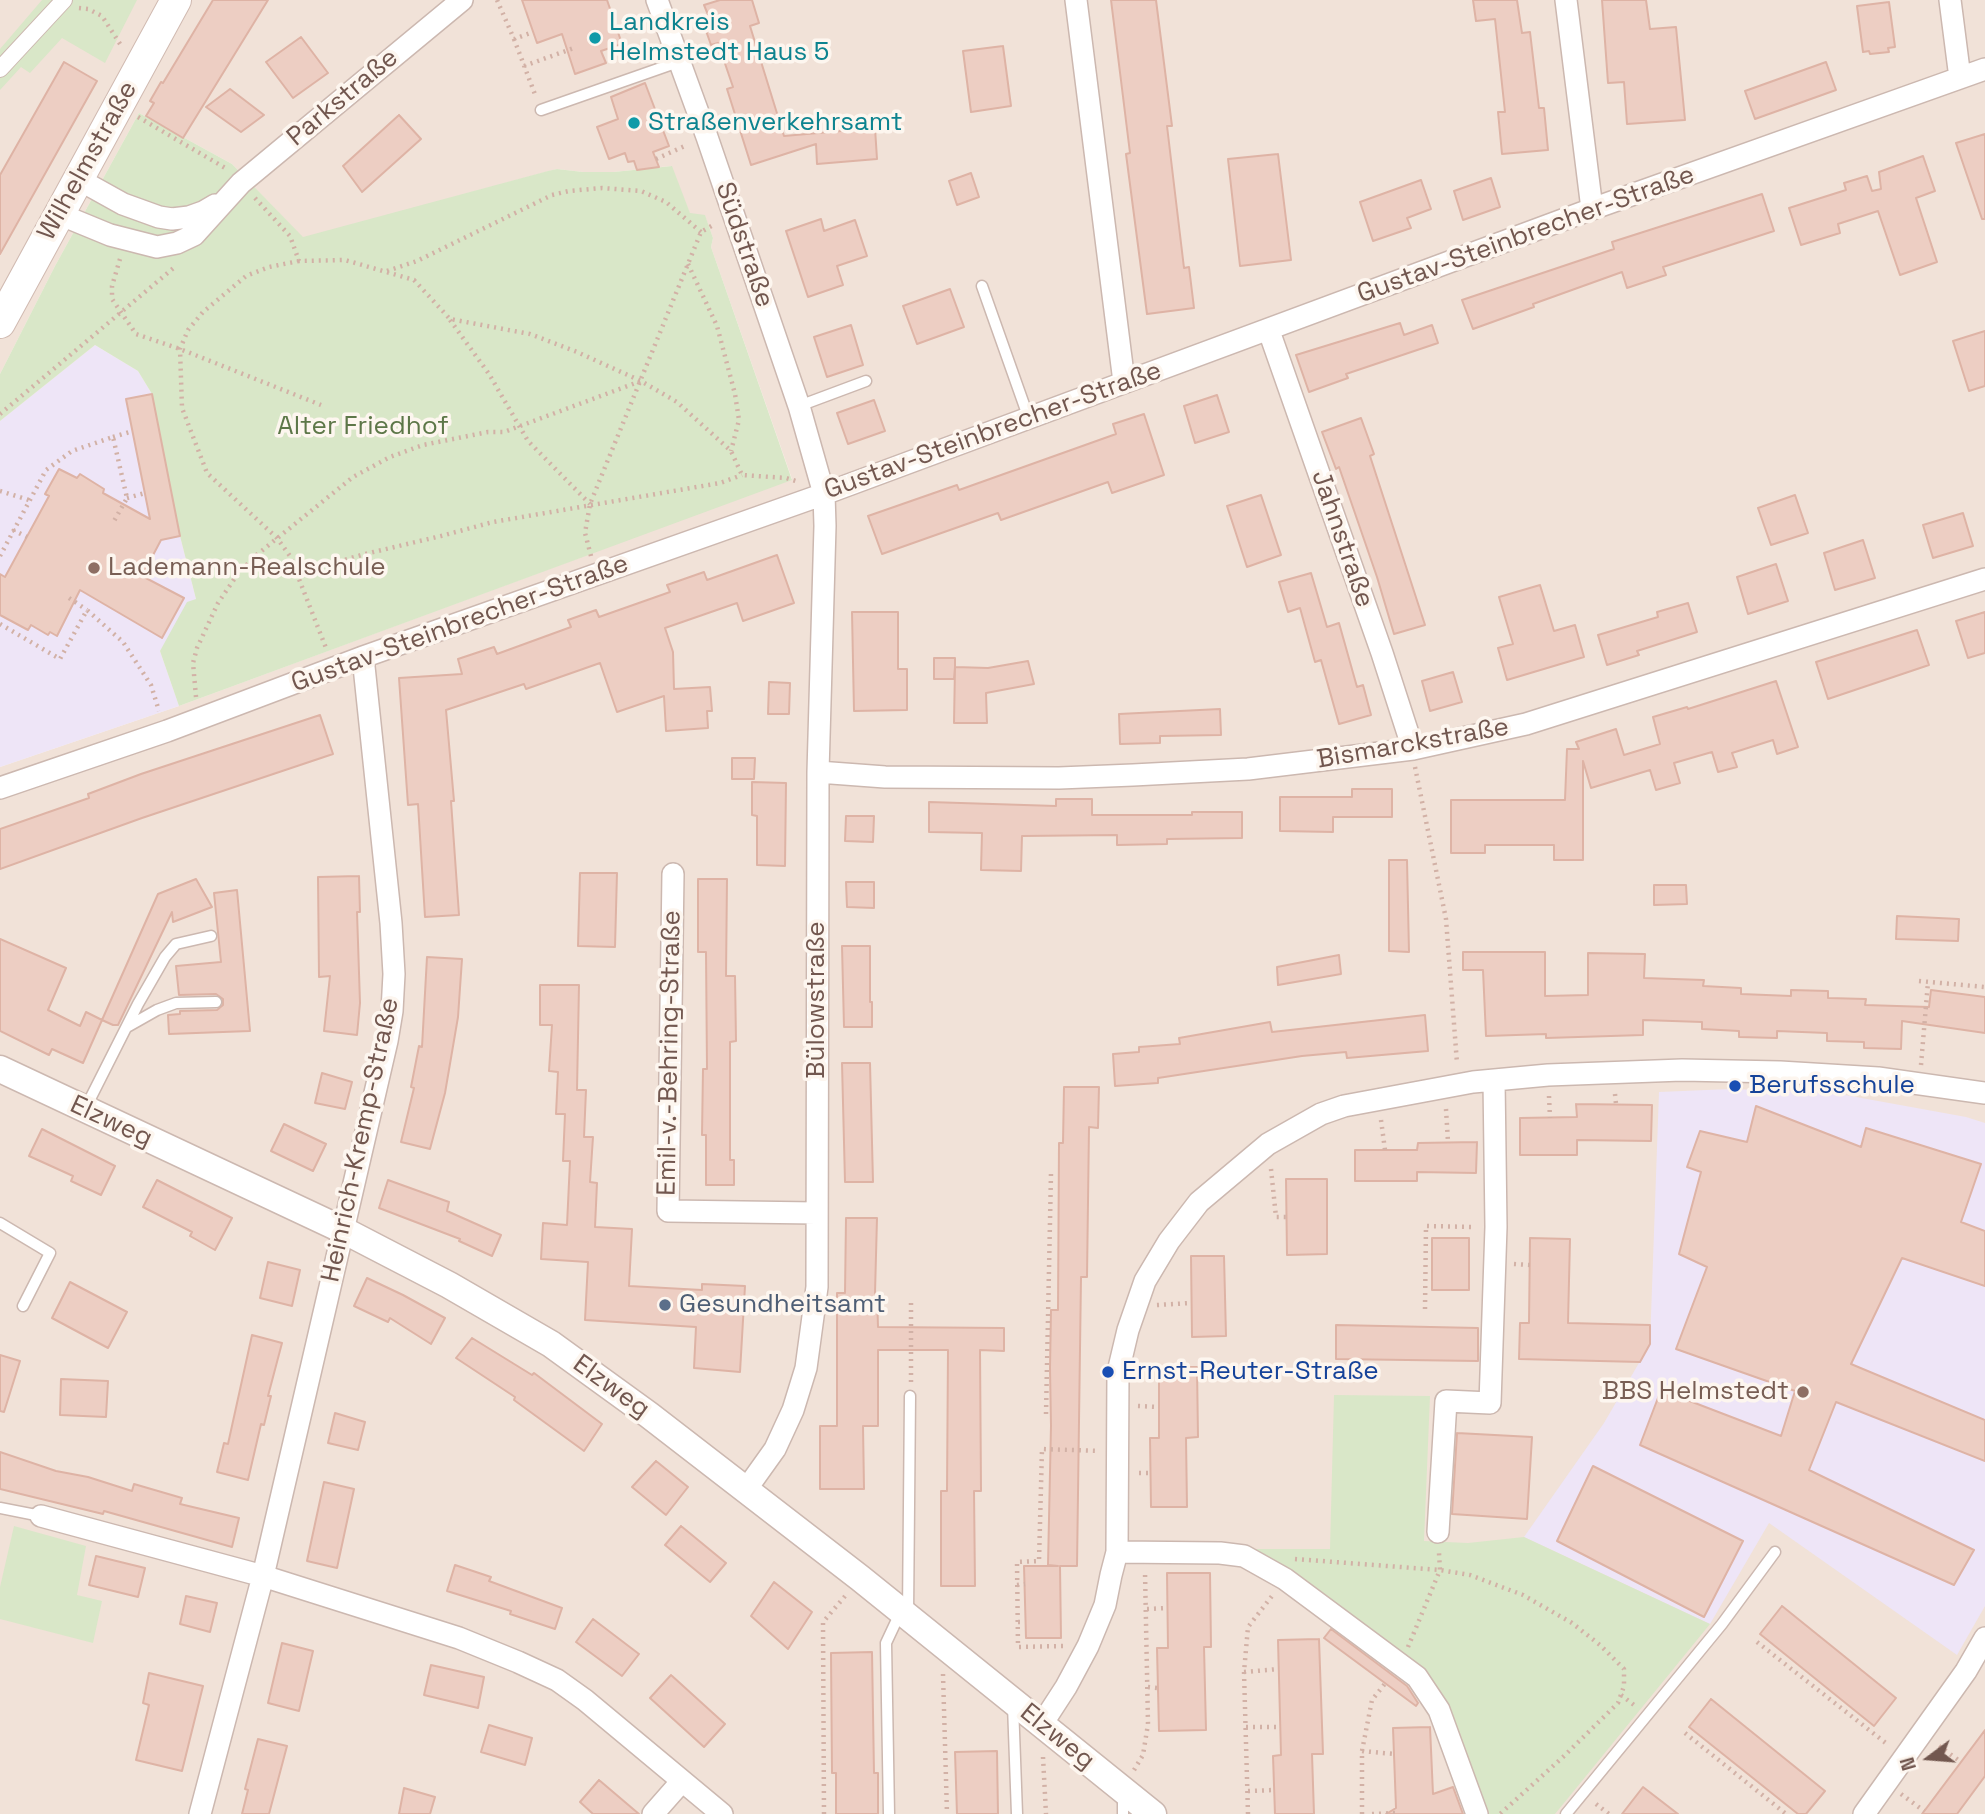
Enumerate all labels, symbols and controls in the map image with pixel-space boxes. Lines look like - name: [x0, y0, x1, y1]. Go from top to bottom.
- place label: Landkreis Helmstedt Haus 5: [609, 7, 829, 68]
- marker: Landkreis Helmstedt Haus 5: [587, 30, 603, 46]
- street label: Parkstraße: [281, 43, 405, 153]
- street label: Wilhelmstraße: [31, 76, 145, 246]
- place label: Straßenverkehrsamt: [648, 107, 903, 139]
- marker: Straßenverkehrsamt: [626, 115, 642, 131]
- street label: Gustav-Steinbrecher-Straße: [1353, 159, 1699, 311]
- street label: Südstraße: [708, 178, 780, 312]
- street label: Gustav-Steinbrecher-Straße: [820, 355, 1166, 507]
- park label: Alter Friedhof: [277, 411, 449, 443]
- street label: Jahnstraße: [1304, 466, 1380, 612]
- street label: Gustav-Steinbrecher-Straße: [287, 548, 633, 700]
- place label: Lademann-Realschule: [108, 552, 386, 584]
- marker: Lademann-Realschule: [86, 560, 102, 576]
- street label: Bismarckstraße: [1315, 712, 1511, 776]
- street label: Emil-v.-Behring-Straße: [652, 910, 688, 1196]
- street label: Bülowstraße: [801, 921, 833, 1079]
- street label: Heinrich-Kremp-Straße: [316, 995, 406, 1285]
- place label: Berufsschule: [1749, 1070, 1915, 1102]
- marker: Berufsschule: [1727, 1078, 1743, 1094]
- street label: Elzweg: [65, 1089, 157, 1155]
- place label: Gesundheitsamt: [679, 1289, 886, 1321]
- marker: Gesundheitsamt: [657, 1297, 673, 1313]
- street label: Elzweg: [567, 1349, 655, 1425]
- place label: Ernst-Reuter-Straße: [1122, 1356, 1379, 1388]
- marker: Ernst-Reuter-Straße: [1100, 1364, 1116, 1380]
- place label: BBS Helmstedt: [1602, 1376, 1789, 1408]
- marker: BBS Helmstedt: [1795, 1384, 1811, 1400]
- street label: Elzweg: [1013, 1697, 1101, 1777]
- north arrow: [1894, 1723, 1964, 1793]
- text: N: [1895, 1754, 1922, 1773]

